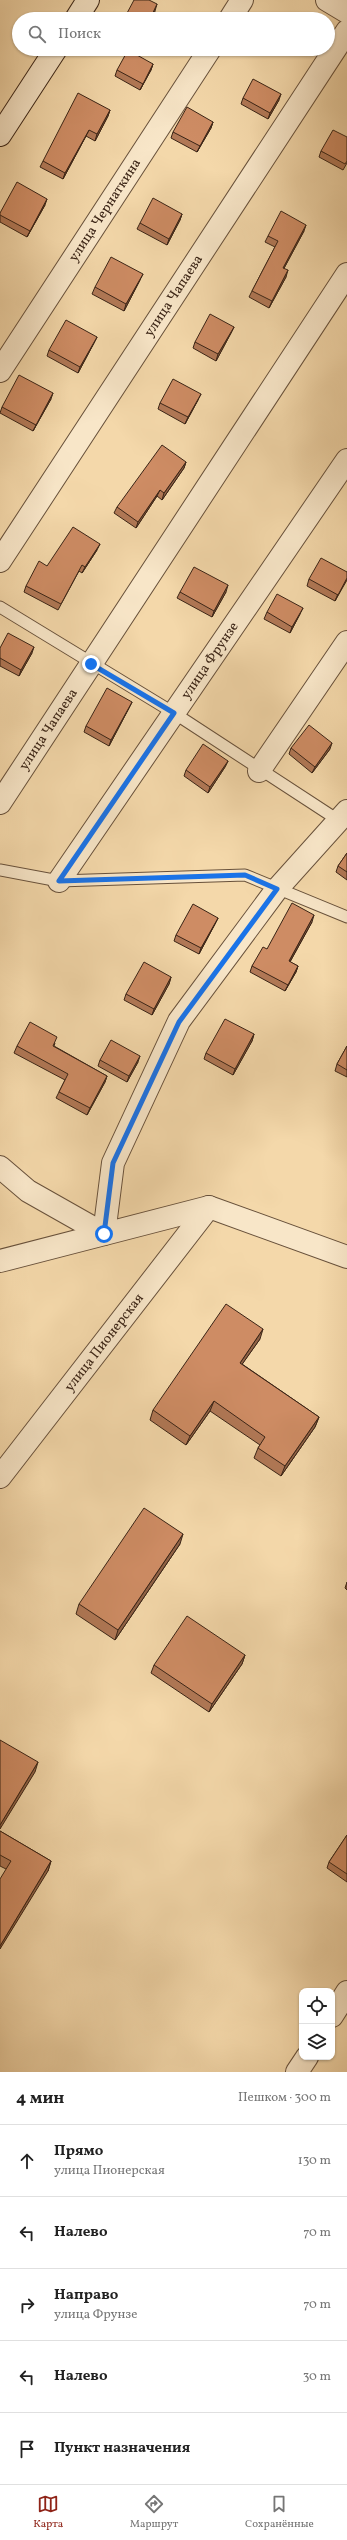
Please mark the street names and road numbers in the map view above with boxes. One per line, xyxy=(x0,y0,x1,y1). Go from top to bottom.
street label: улица Чернаткина xyxy=(64,155,146,266)
street label: улица Чапаева xyxy=(140,251,207,341)
street label: улица Фрунзе xyxy=(177,618,243,703)
street label: улица Чапаева xyxy=(14,685,82,774)
street label: улица Пионерская xyxy=(60,1290,148,1396)

